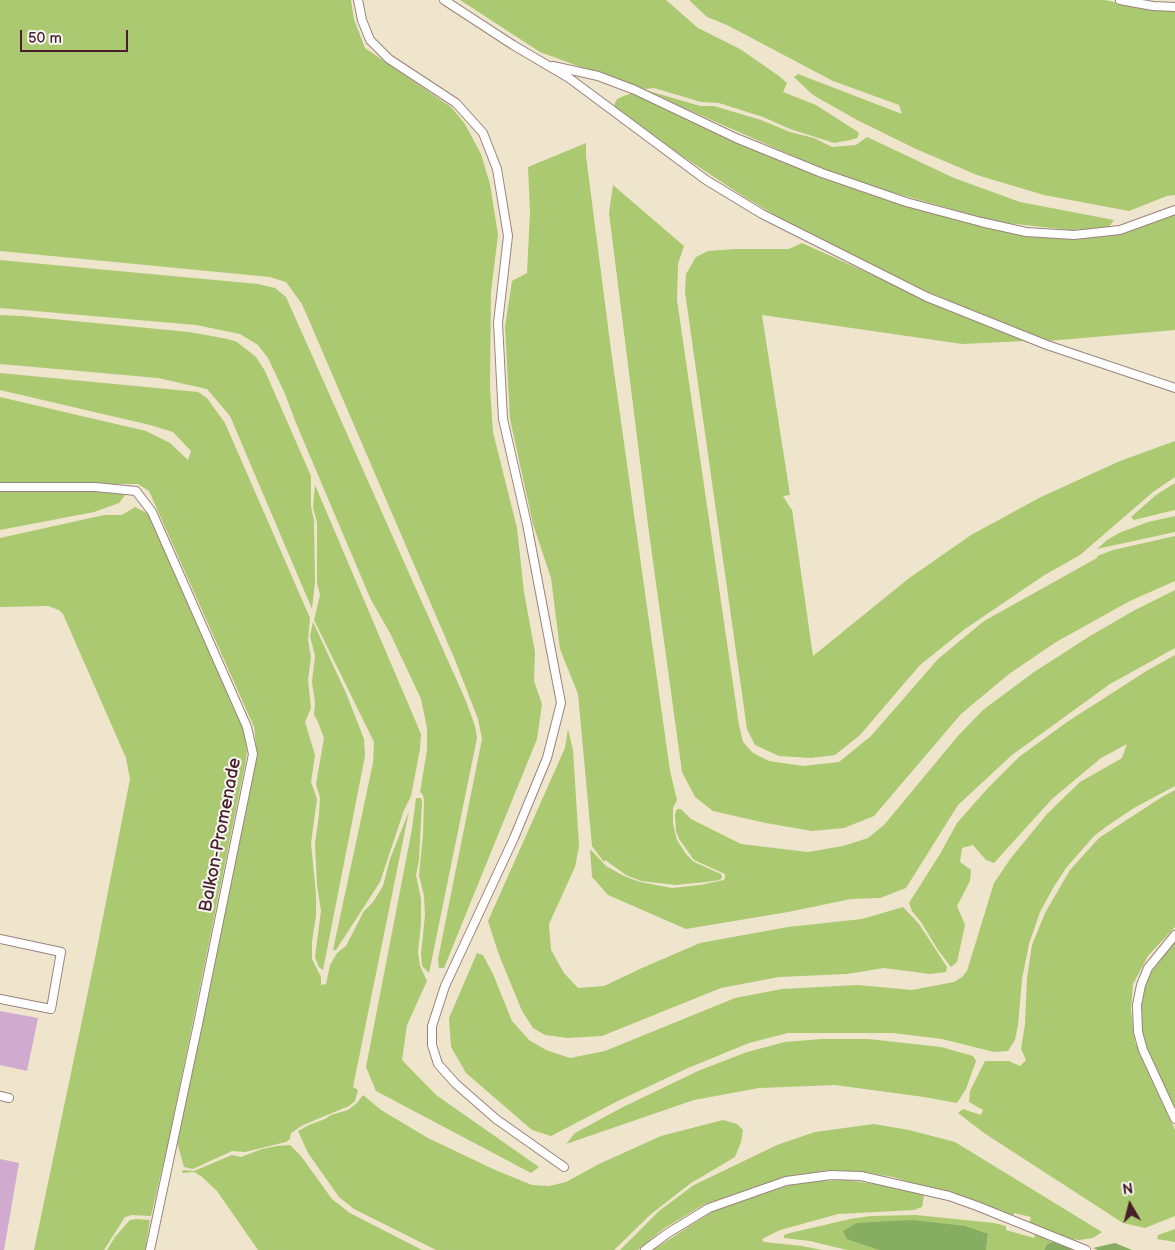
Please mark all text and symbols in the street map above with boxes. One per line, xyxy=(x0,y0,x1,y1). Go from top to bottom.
scale bar xyxy=(22,20,130,52)
text: 50 m xyxy=(28,29,62,48)
street label: Balkon-Promenade xyxy=(195,756,247,914)
north arrow xyxy=(1105,1180,1155,1230)
text: N xyxy=(1121,1181,1134,1199)

